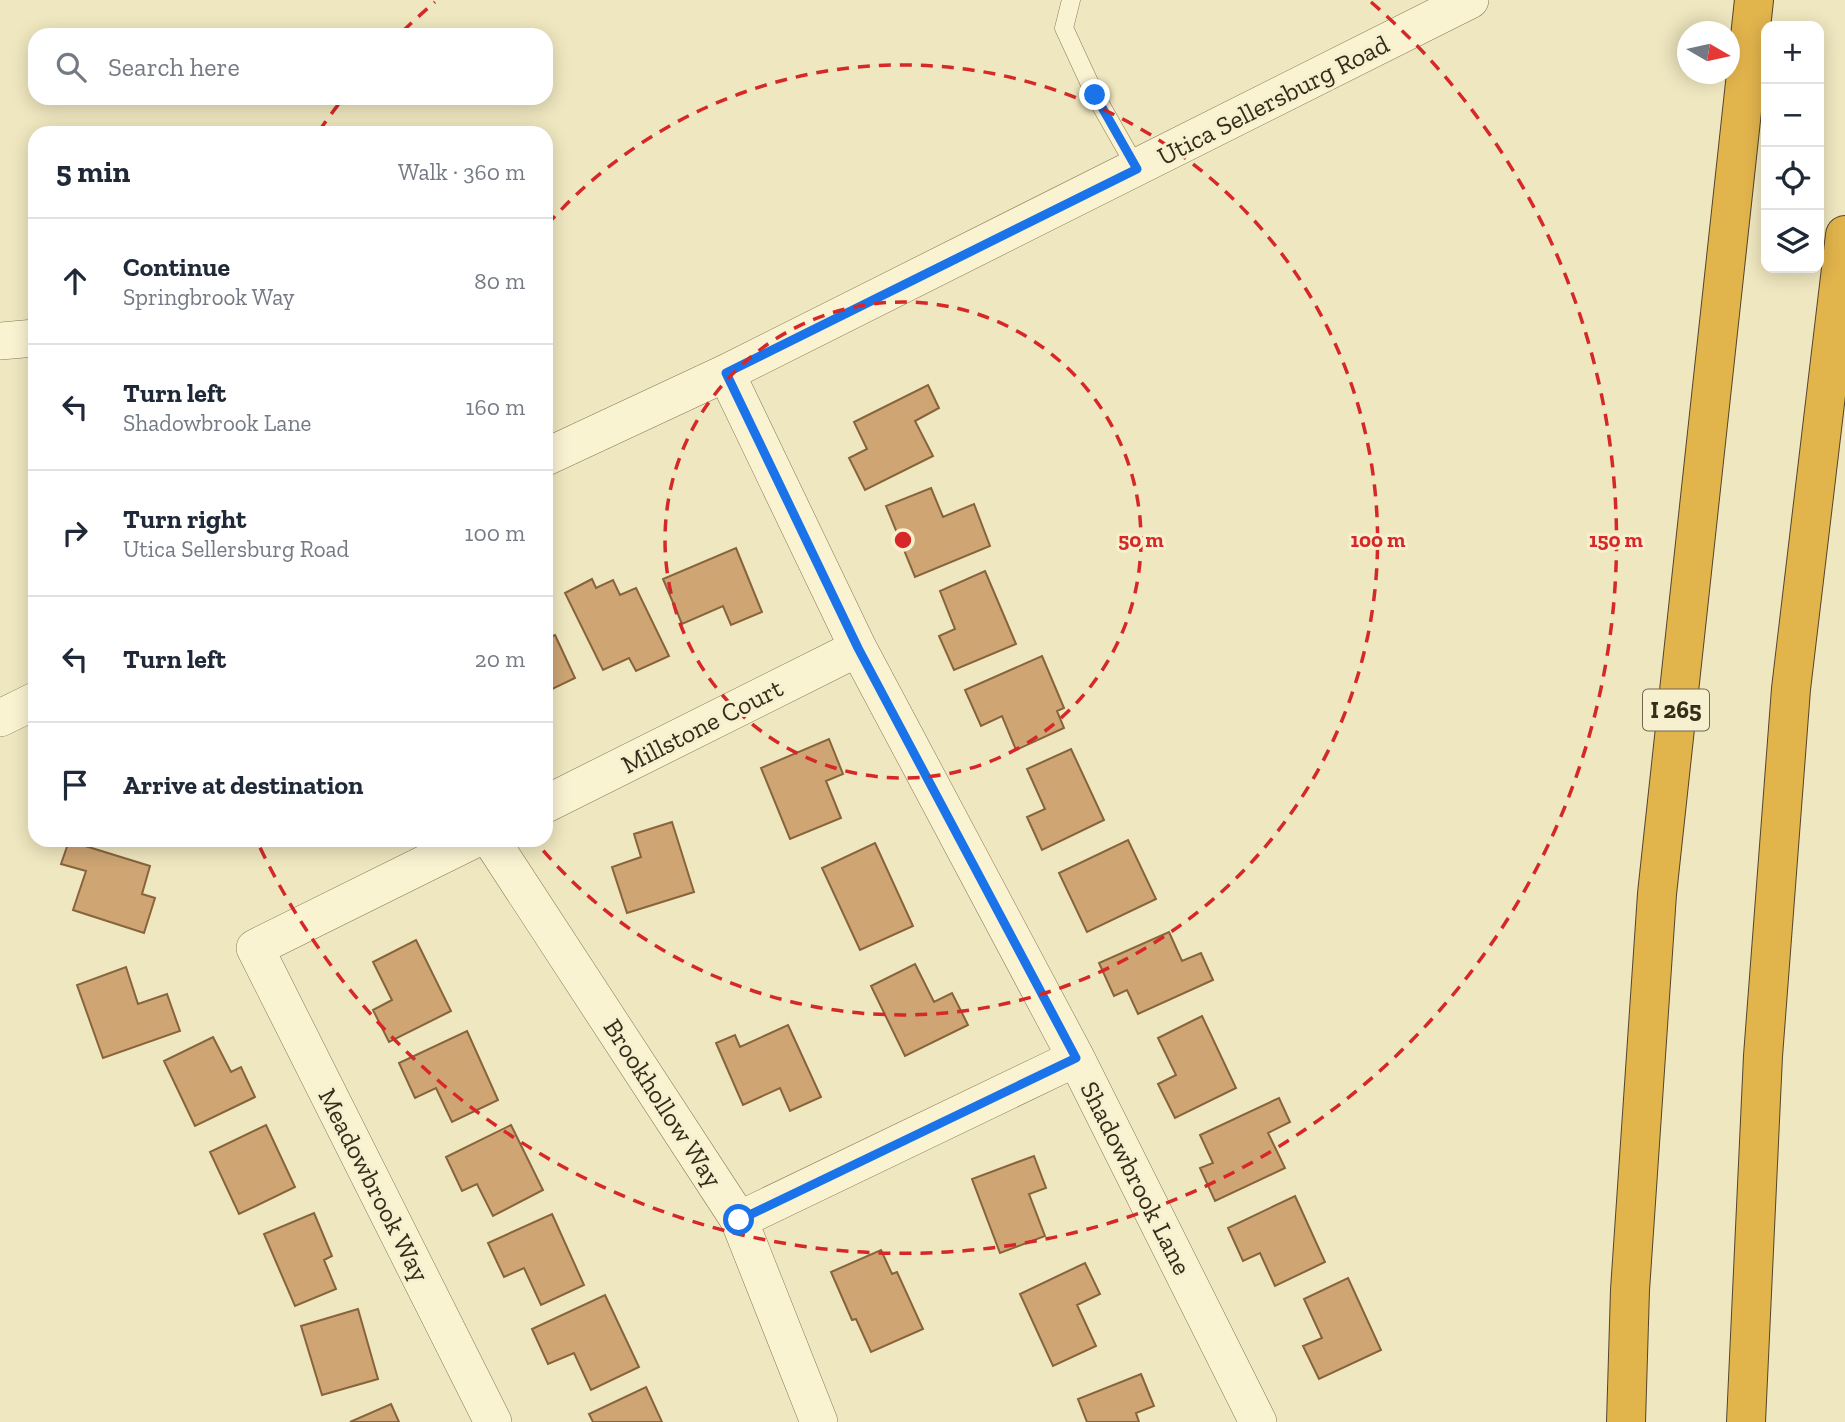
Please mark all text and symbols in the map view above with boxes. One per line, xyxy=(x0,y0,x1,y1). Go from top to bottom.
north arrow xyxy=(1677,21,1740,84)
map controls xyxy=(1761,21,1824,273)
button: + xyxy=(1761,21,1824,84)
search box xyxy=(28,28,553,105)
street label: Utica Sellersburg Road xyxy=(1152,28,1394,172)
icon: search xyxy=(52,48,90,86)
text: Search here xyxy=(108,51,240,83)
route end xyxy=(1079,79,1110,110)
button: − xyxy=(1761,84,1824,147)
button: locate xyxy=(1761,147,1824,210)
text: 5 min xyxy=(56,154,130,190)
text: Walk · 360 m xyxy=(398,158,525,186)
button: layers xyxy=(1761,210,1824,273)
text: Continue xyxy=(123,251,230,283)
icon: ahead xyxy=(56,262,94,300)
text: 80 m xyxy=(474,267,525,295)
text: Springbrook Way xyxy=(123,283,295,311)
text: Turn left xyxy=(123,377,226,409)
icon: left xyxy=(56,388,94,426)
text: 160 m xyxy=(466,393,525,421)
text: Shadowbrook Lane xyxy=(123,409,311,437)
text: Turn right xyxy=(123,503,246,535)
icon: right xyxy=(56,514,94,552)
text: 100 m xyxy=(465,519,525,547)
text: 50 m xyxy=(1118,527,1164,552)
text: 100 m xyxy=(1351,527,1406,552)
text: 150 m xyxy=(1589,527,1644,552)
centre of rings xyxy=(891,528,915,552)
text: Utica Sellersburg Road xyxy=(123,535,349,563)
icon: left xyxy=(56,640,94,678)
text: Turn left xyxy=(123,643,226,675)
text: 20 m xyxy=(475,645,525,673)
street label: Millstone Court xyxy=(616,671,788,780)
road number: I 265 xyxy=(1643,690,1709,730)
icon: arrive xyxy=(56,766,94,804)
text: Arrive at destination xyxy=(123,769,363,801)
street label: Brookhollow Way xyxy=(597,1013,730,1194)
street label: Shadowbrook Lane xyxy=(1073,1076,1199,1280)
street label: Meadowbrook Way xyxy=(311,1083,437,1288)
route start xyxy=(723,1204,754,1235)

